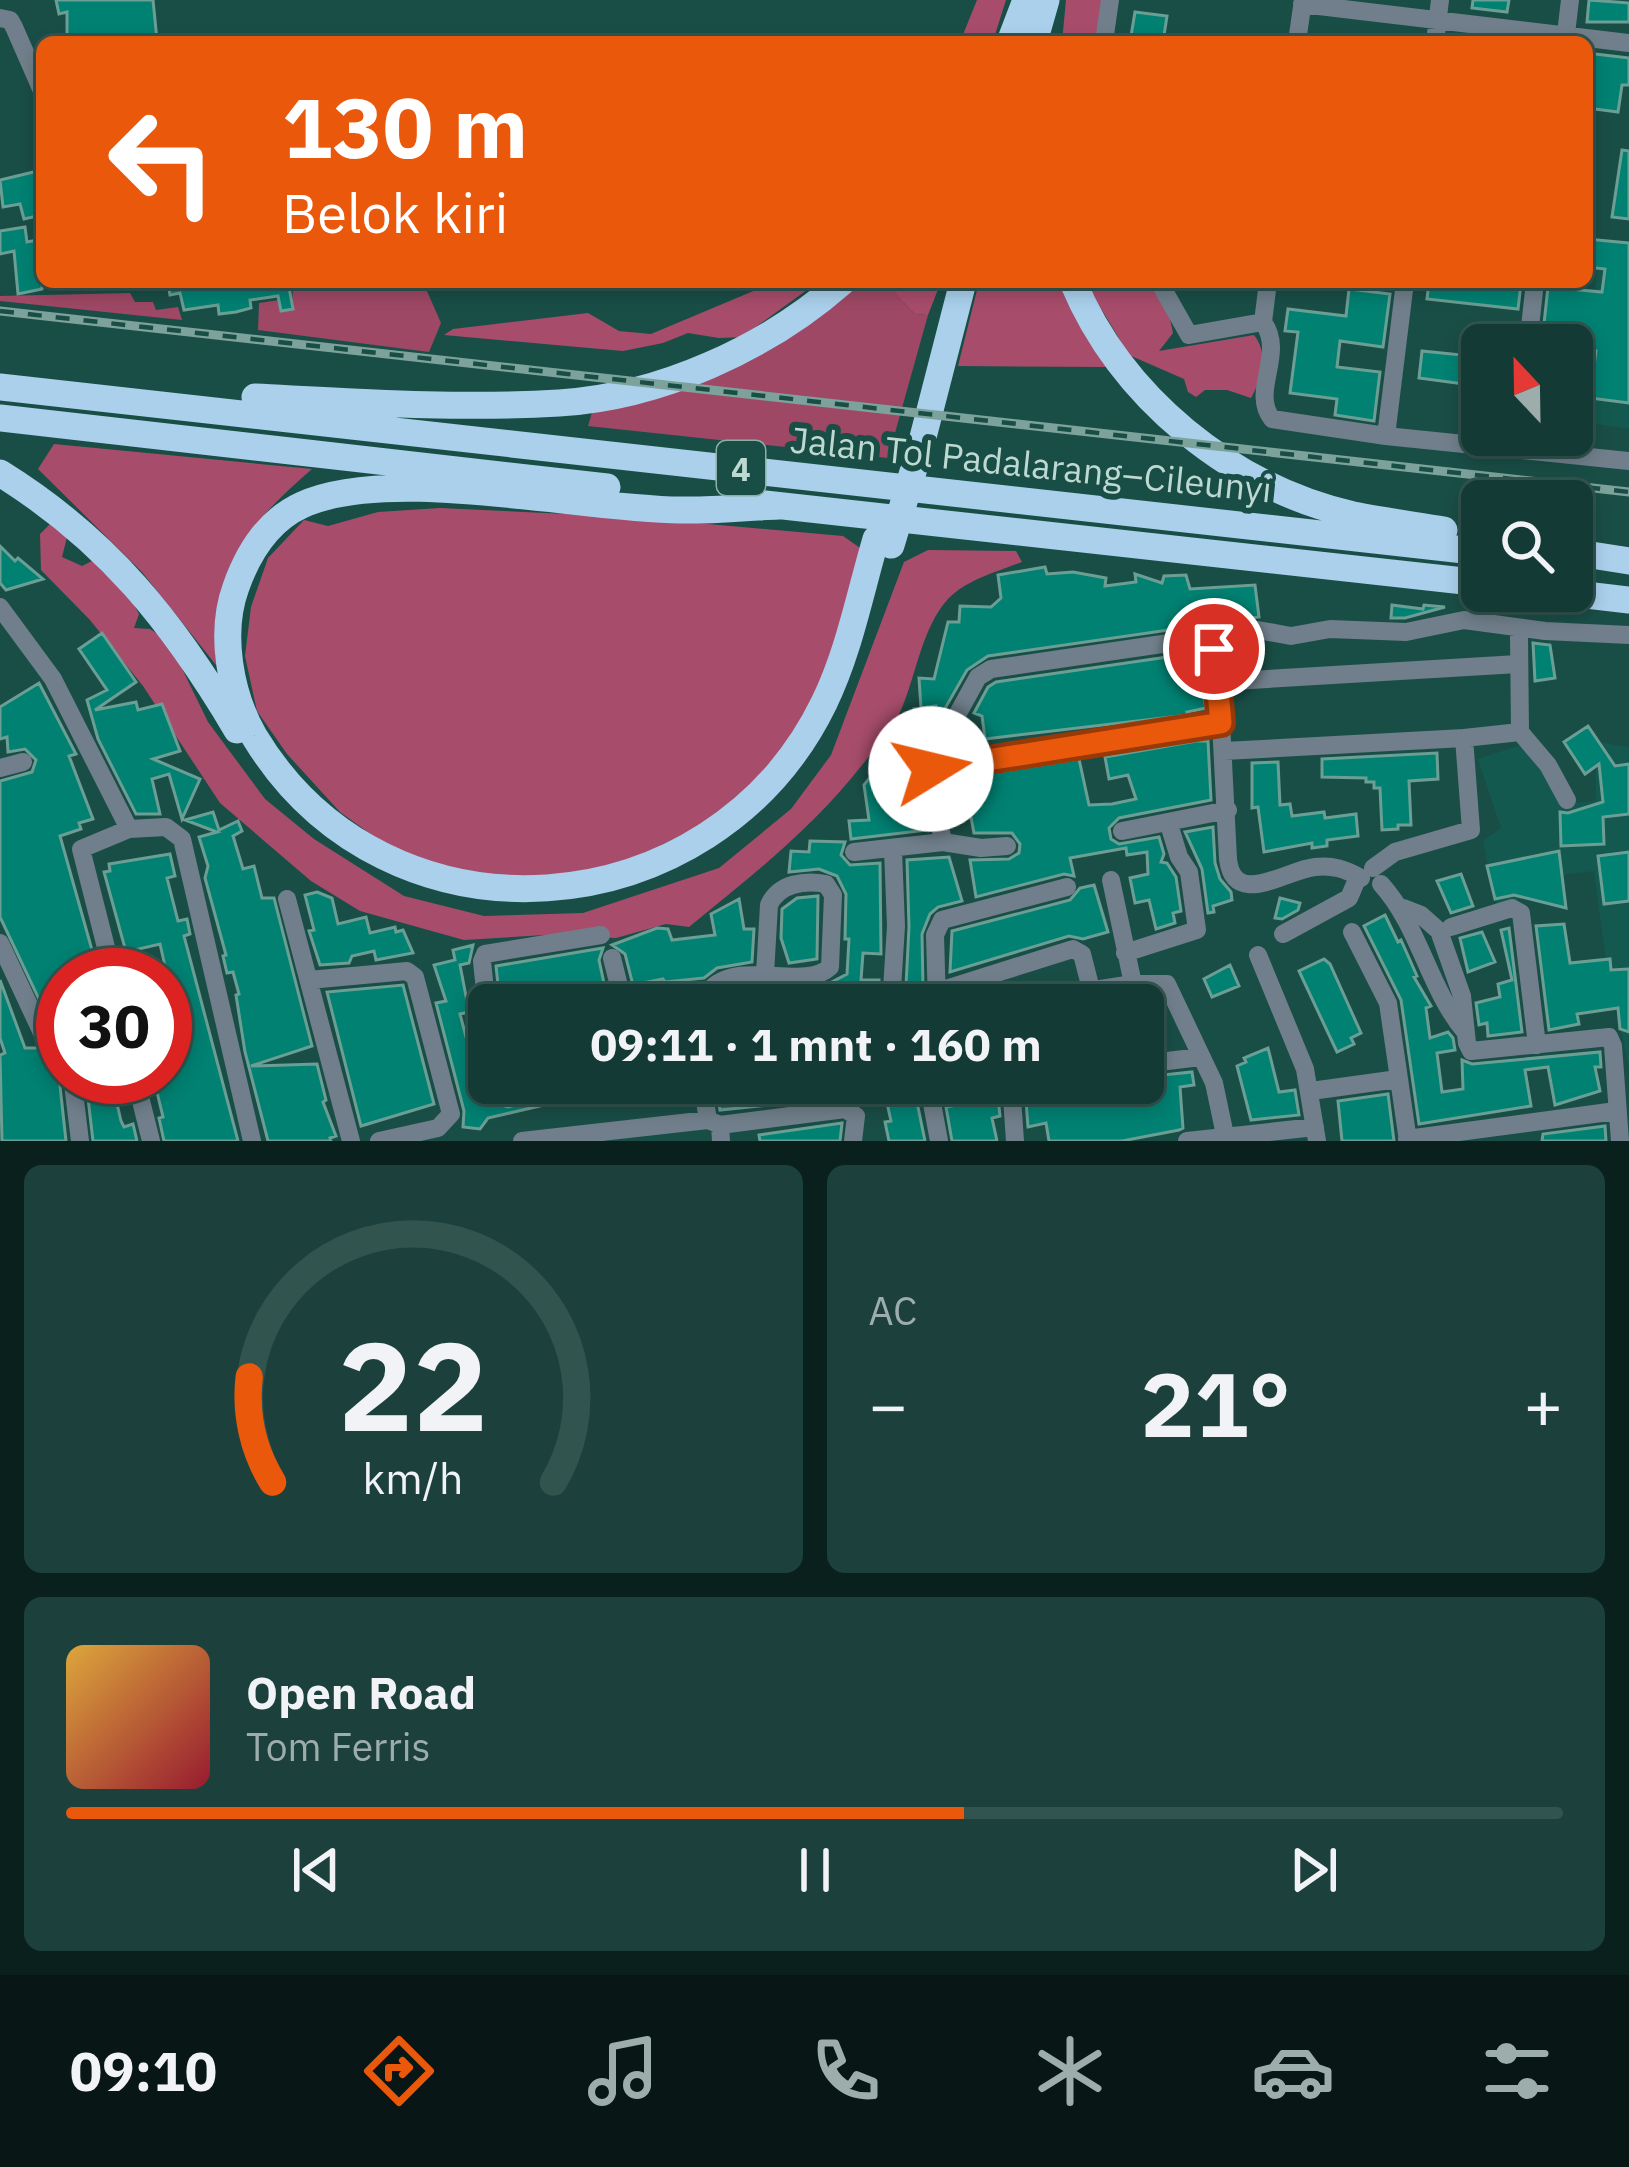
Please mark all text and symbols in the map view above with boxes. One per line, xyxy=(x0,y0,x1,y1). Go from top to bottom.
text: 130 m xyxy=(282,72,528,181)
icon: left xyxy=(84,84,240,240)
text: Belok kiri xyxy=(282,178,508,248)
north arrow xyxy=(1461,324,1593,456)
map controls xyxy=(1461,324,1593,612)
street label: Jalan Tol Padalarang–Cileunyi xyxy=(788,415,1274,513)
road number: 4 xyxy=(717,441,765,495)
button: search xyxy=(1461,480,1593,612)
pin xyxy=(1163,598,1265,700)
icon: arrive xyxy=(1181,616,1247,682)
position arrow xyxy=(868,706,994,832)
speed limit sign: 30 xyxy=(36,948,192,1104)
text: 09:11 · 1 mnt · 160 m xyxy=(590,1015,1042,1073)
text: AC xyxy=(869,1285,917,1336)
text: 22 xyxy=(338,1303,488,1465)
text: 21° xyxy=(1141,1345,1291,1462)
text: − xyxy=(869,1361,908,1447)
text: + xyxy=(1523,1361,1563,1447)
text: km/h xyxy=(363,1450,464,1506)
text: Open Road xyxy=(246,1663,476,1721)
text: Tom Ferris xyxy=(246,1721,430,1772)
icon: previous xyxy=(283,1837,349,1903)
icon: pause xyxy=(782,1837,848,1903)
icon: next xyxy=(1281,1837,1347,1903)
icon: directions xyxy=(357,2029,441,2113)
icon: music xyxy=(581,2029,665,2113)
icon: phone xyxy=(804,2029,888,2113)
icon: climate xyxy=(1028,2029,1112,2113)
icon: car xyxy=(1251,2029,1335,2113)
icon: filters xyxy=(1475,2029,1559,2113)
text: 09:10 xyxy=(70,2036,217,2106)

